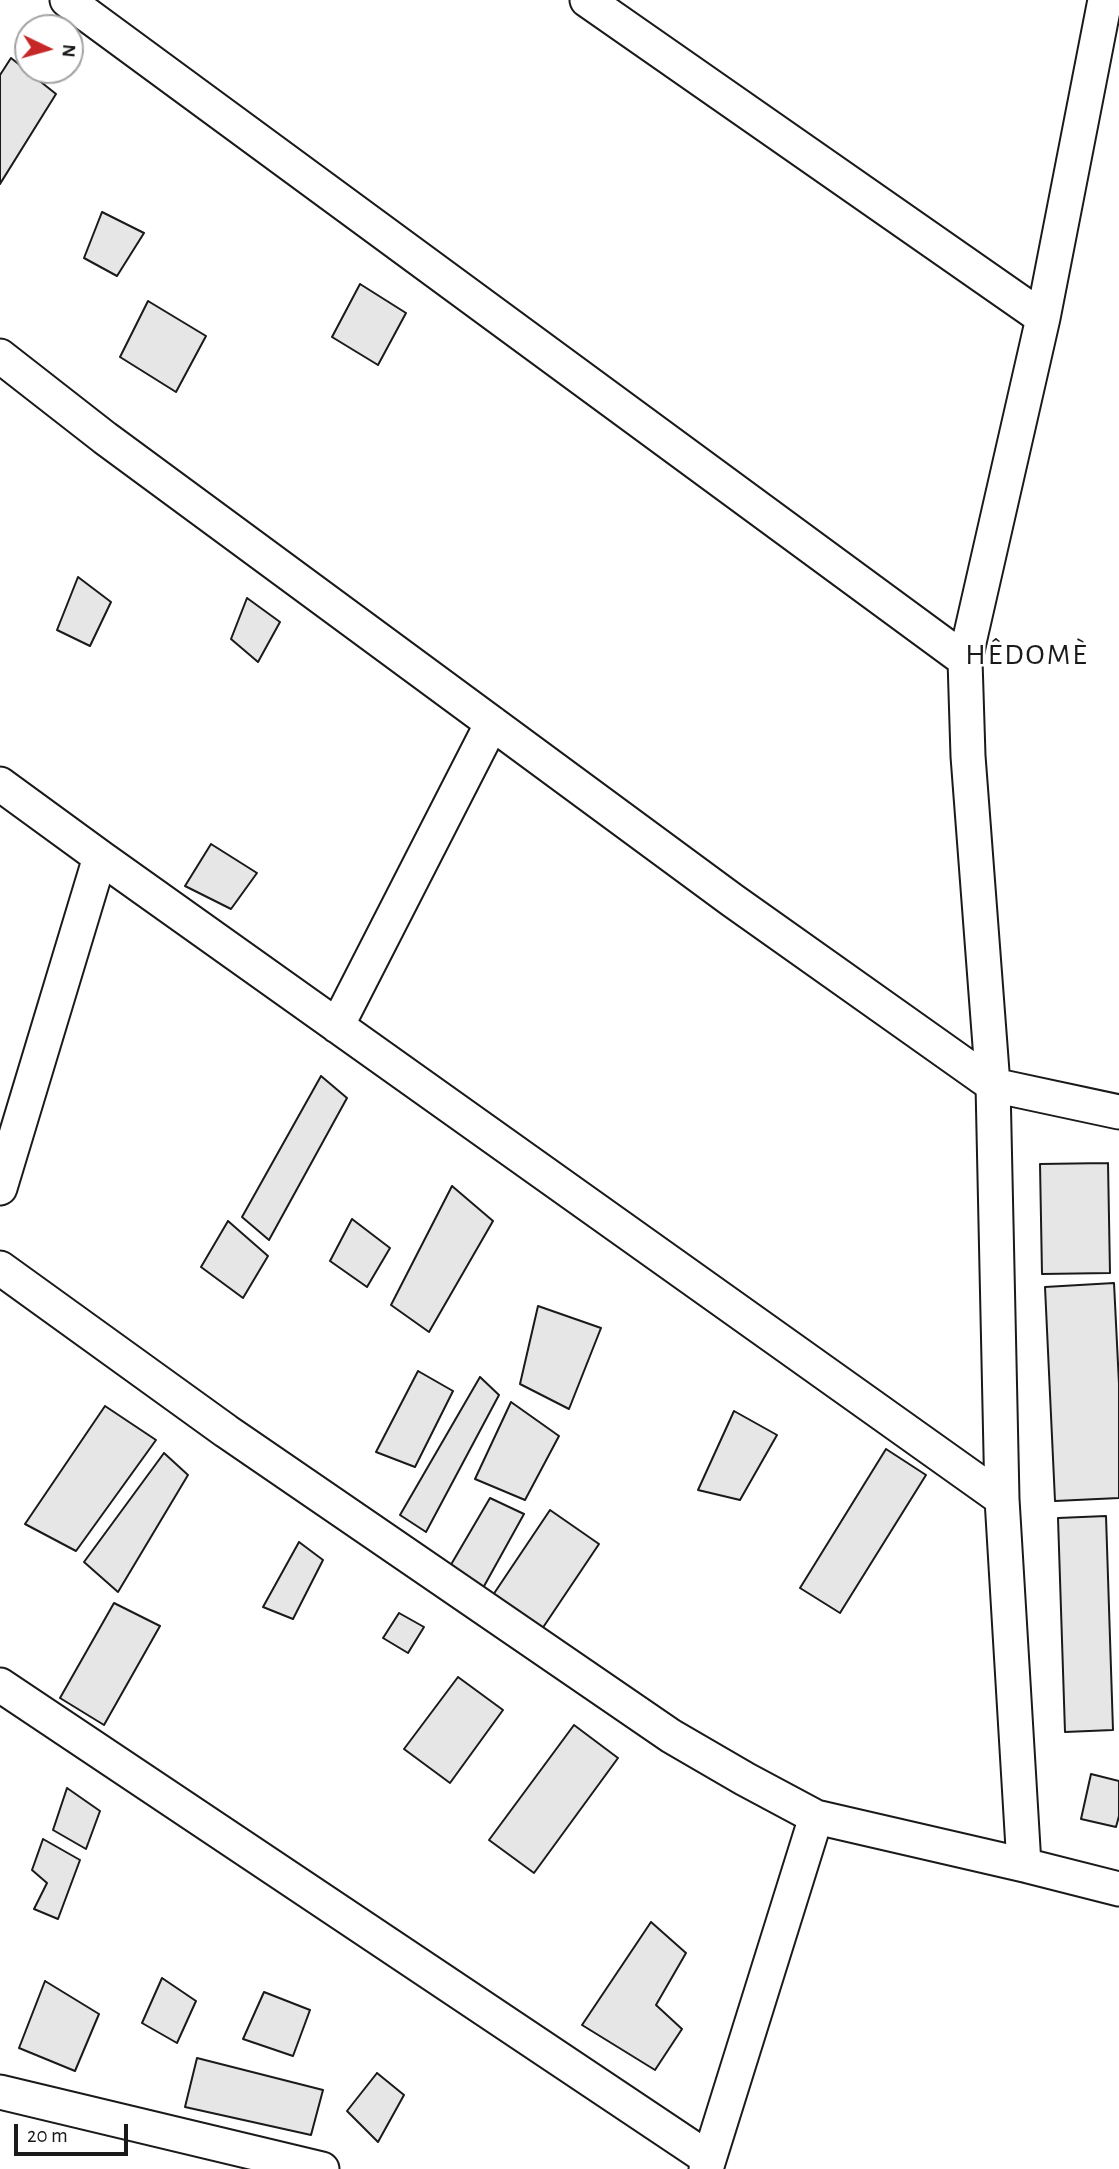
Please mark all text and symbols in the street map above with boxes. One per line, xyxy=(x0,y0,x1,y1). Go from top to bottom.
north arrow xyxy=(14,14,84,84)
text: N xyxy=(58,43,78,58)
district label: HÊDOMÈ xyxy=(966,637,1088,673)
scale bar xyxy=(18,2110,131,2154)
text: 20 m xyxy=(27,2125,68,2146)

